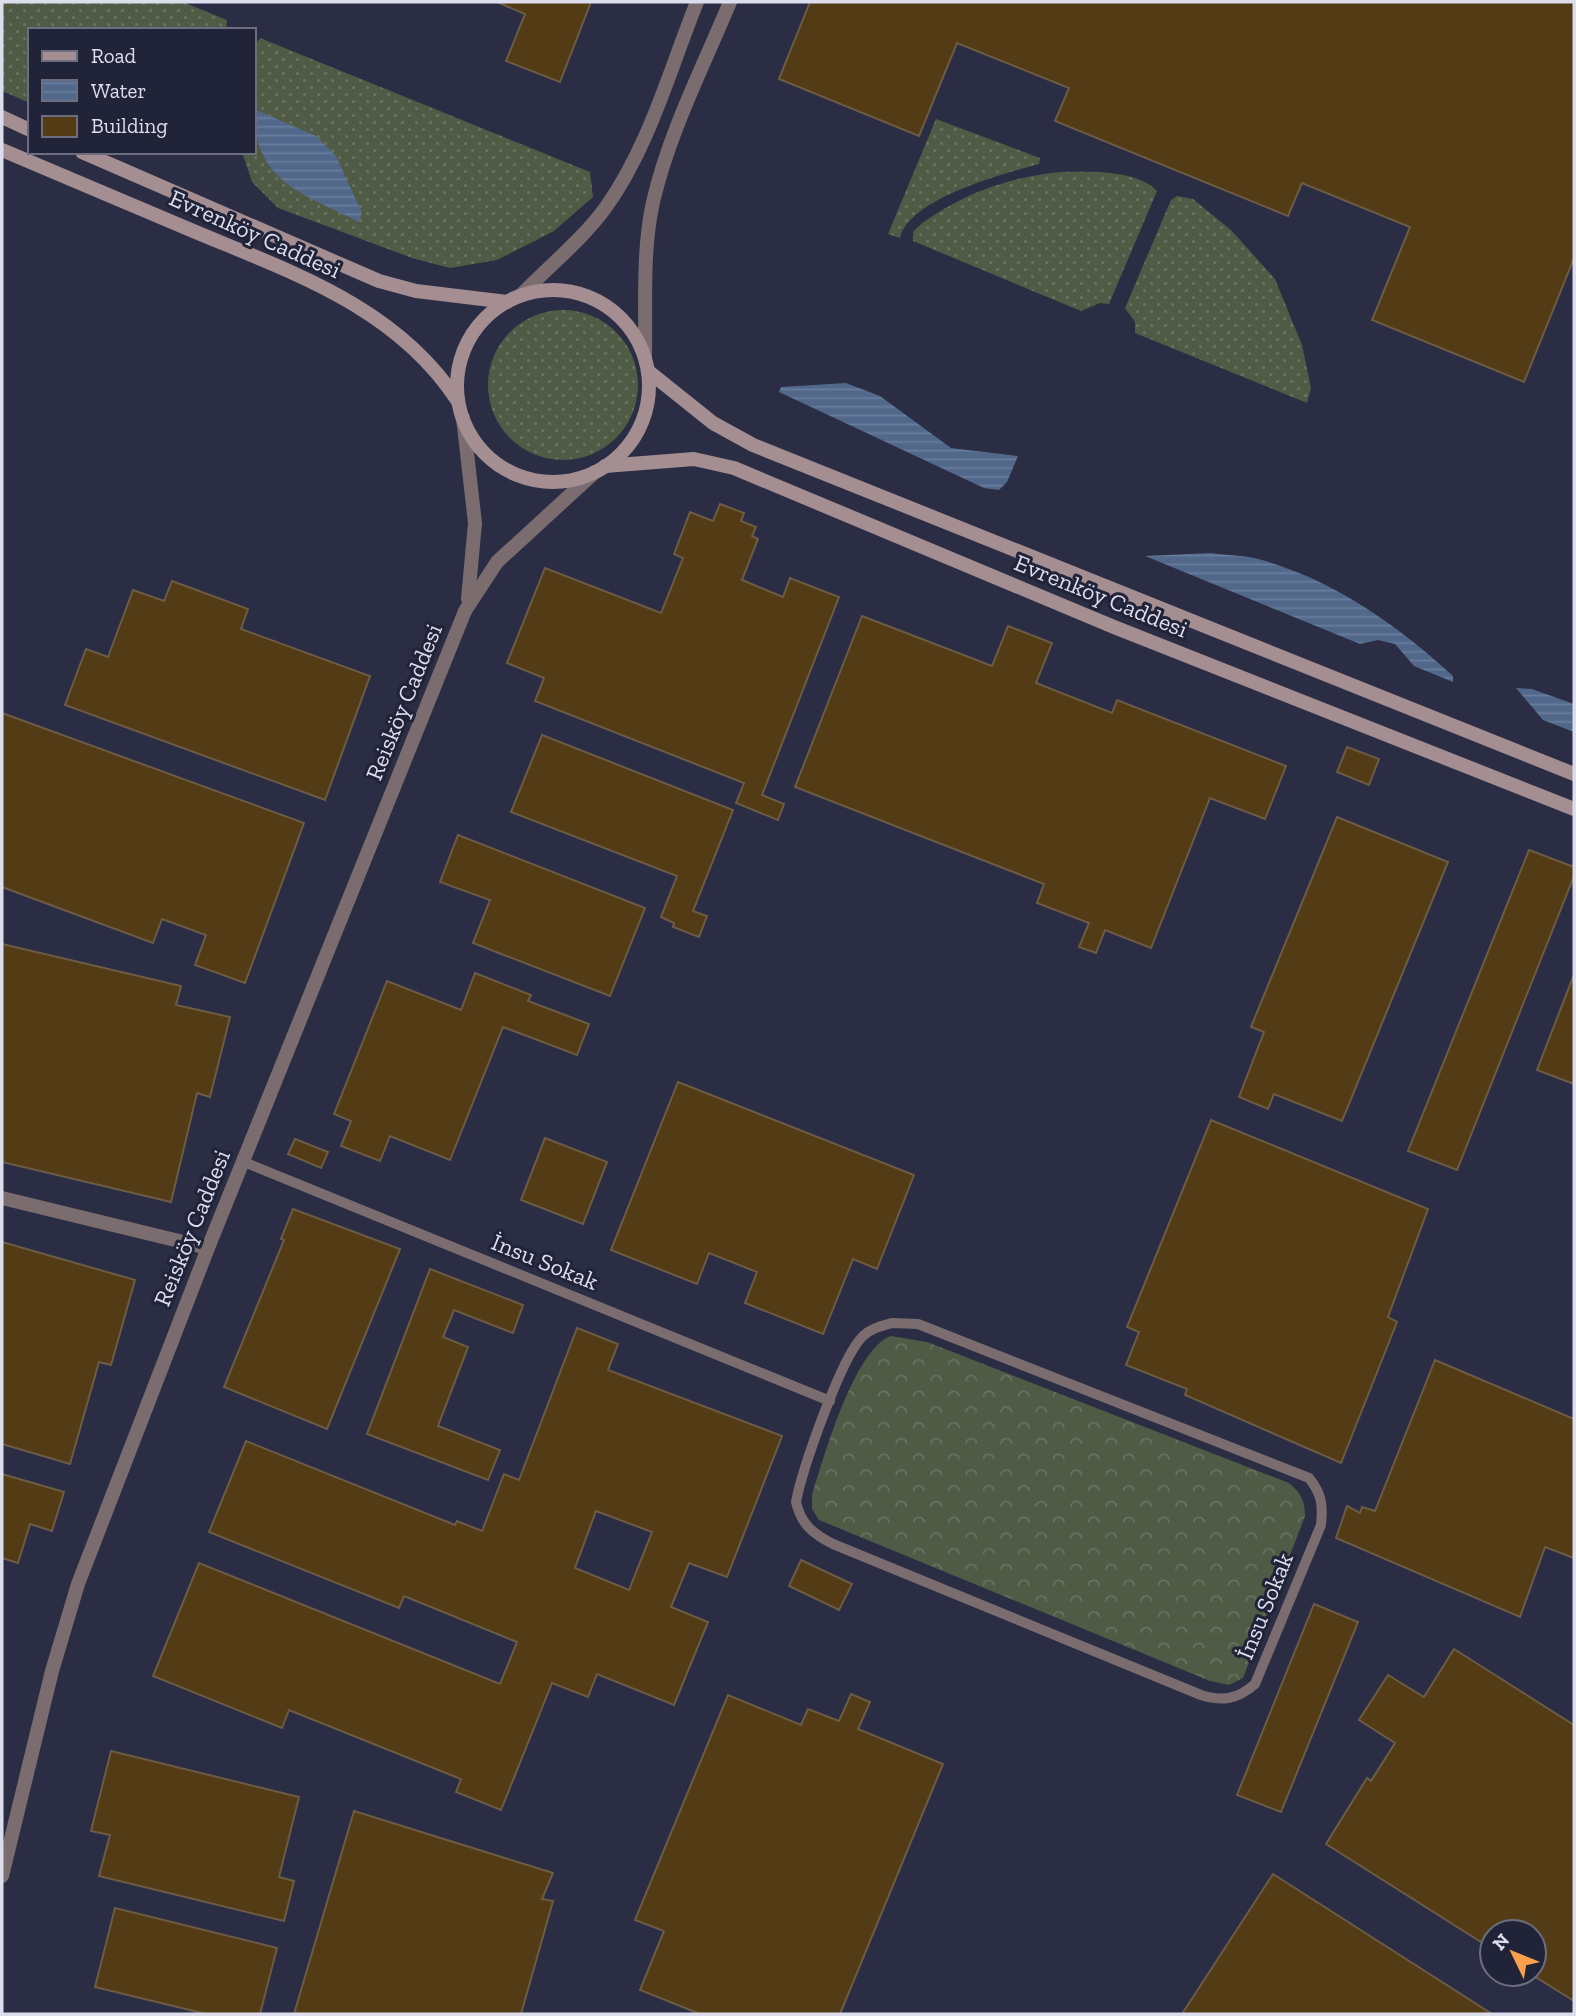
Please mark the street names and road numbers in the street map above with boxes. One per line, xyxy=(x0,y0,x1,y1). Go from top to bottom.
street label: Evrenköy Caddesi xyxy=(165,183,346,284)
street label: Evrenköy Caddesi xyxy=(1010,548,1192,644)
street label: Reisköy Caddesi xyxy=(359,619,448,784)
street label: Reisköy Caddesi xyxy=(147,1145,236,1310)
street label: İnsu Sokak xyxy=(488,1227,603,1296)
street label: İnsu Sokak xyxy=(1230,1548,1299,1663)

